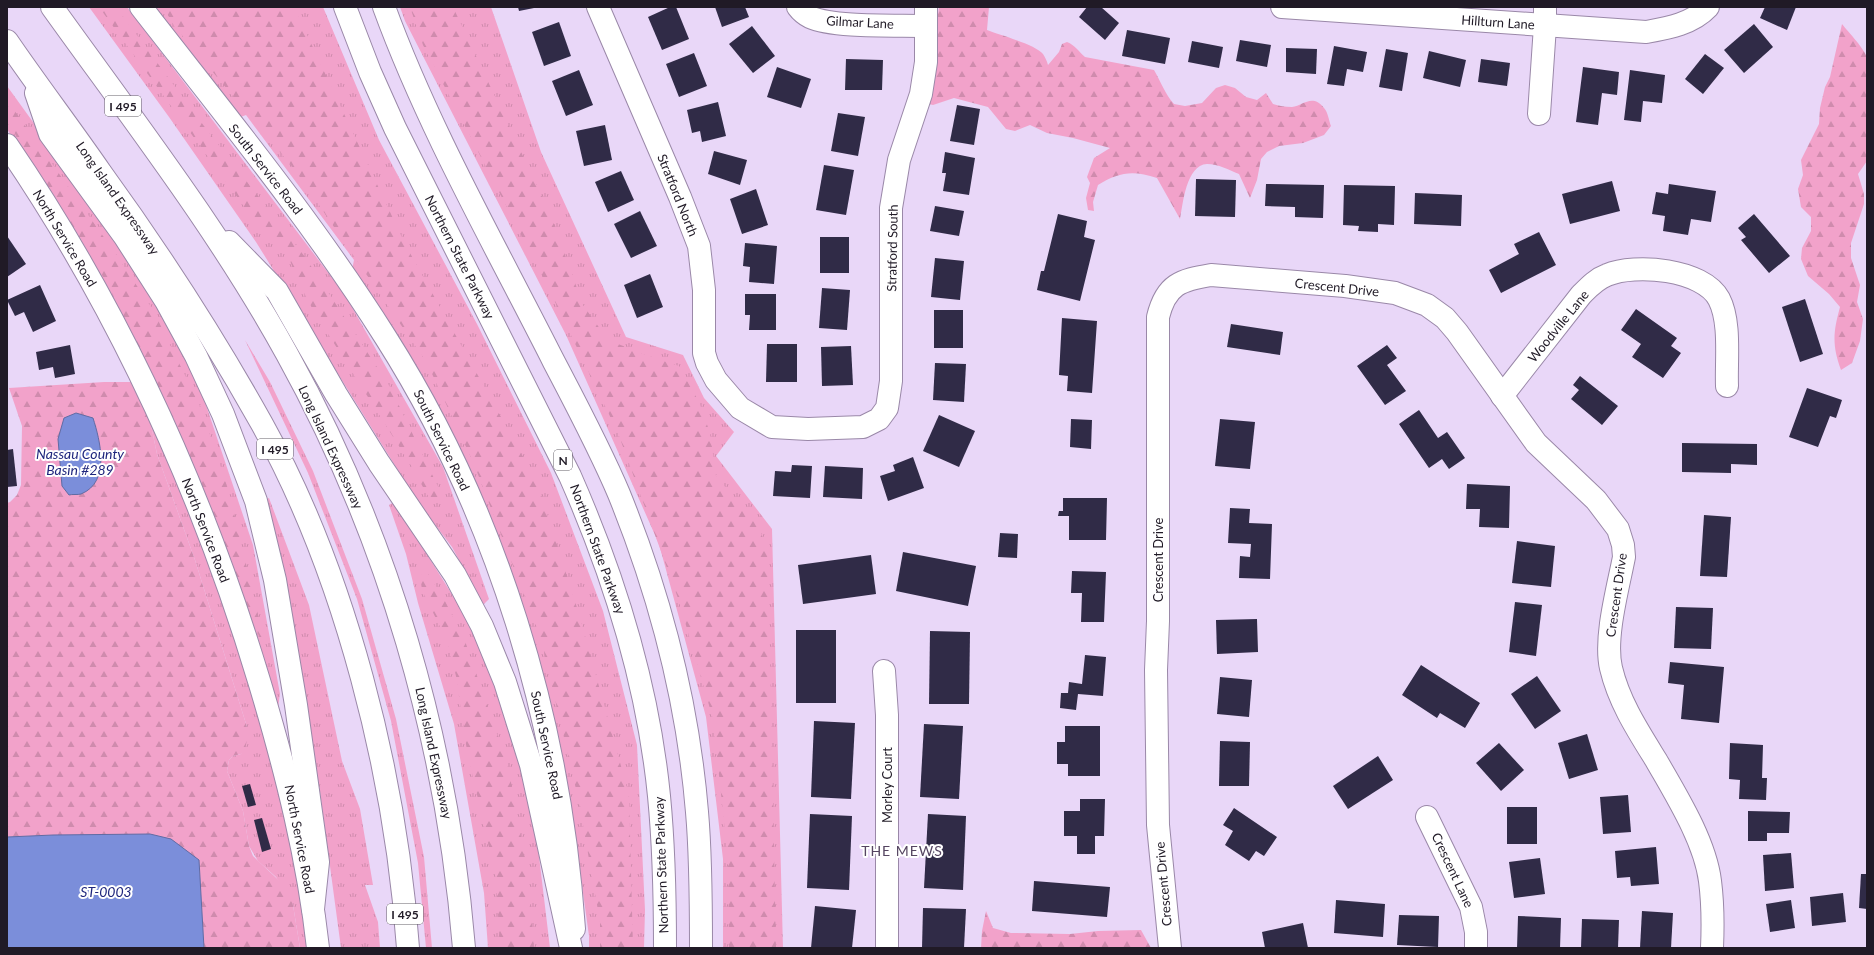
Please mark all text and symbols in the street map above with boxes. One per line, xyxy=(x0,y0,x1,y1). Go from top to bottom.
street label: Hillturn Lane xyxy=(1461,11,1535,33)
street label: Gilmar Lane xyxy=(826,12,894,32)
road number: I 495 xyxy=(105,96,141,116)
street label: South Service Road xyxy=(226,121,306,217)
street label: Long Island Expressway xyxy=(73,138,163,258)
street label: Stratford North xyxy=(654,152,702,238)
street label: North Service Road xyxy=(30,186,100,290)
street label: Northern State Parkway xyxy=(422,192,498,322)
street label: Stratford South xyxy=(883,204,901,292)
street label: Crescent Drive xyxy=(1294,275,1380,299)
street label: Woodville Lane xyxy=(1524,287,1592,365)
street label: Long Island Expressway xyxy=(295,383,367,512)
street label: South Service Road xyxy=(411,387,473,493)
road number: I 495 xyxy=(257,439,293,459)
water label: Nassau County Basin #289 xyxy=(36,445,124,478)
road number: N xyxy=(554,450,572,470)
street label: North Service Road xyxy=(179,475,233,585)
street label: Northern State Parkway xyxy=(567,482,629,616)
street label: Crescent Drive xyxy=(1150,518,1166,602)
street label: Crescent Drive xyxy=(1602,552,1630,638)
street label: Long Island Expressway xyxy=(412,686,456,821)
street label: South Service Road xyxy=(528,689,566,801)
street label: Morley Court xyxy=(879,747,895,823)
street label: North Service Road xyxy=(282,783,318,895)
street label: Northern State Parkway xyxy=(651,796,671,934)
street label: Crescent Lane xyxy=(1429,830,1477,910)
street label: Crescent Drive xyxy=(1151,841,1175,927)
district label: THE MEWS xyxy=(861,842,943,859)
water label: ST-0003 xyxy=(80,883,132,900)
road number: I 495 xyxy=(387,904,423,924)

